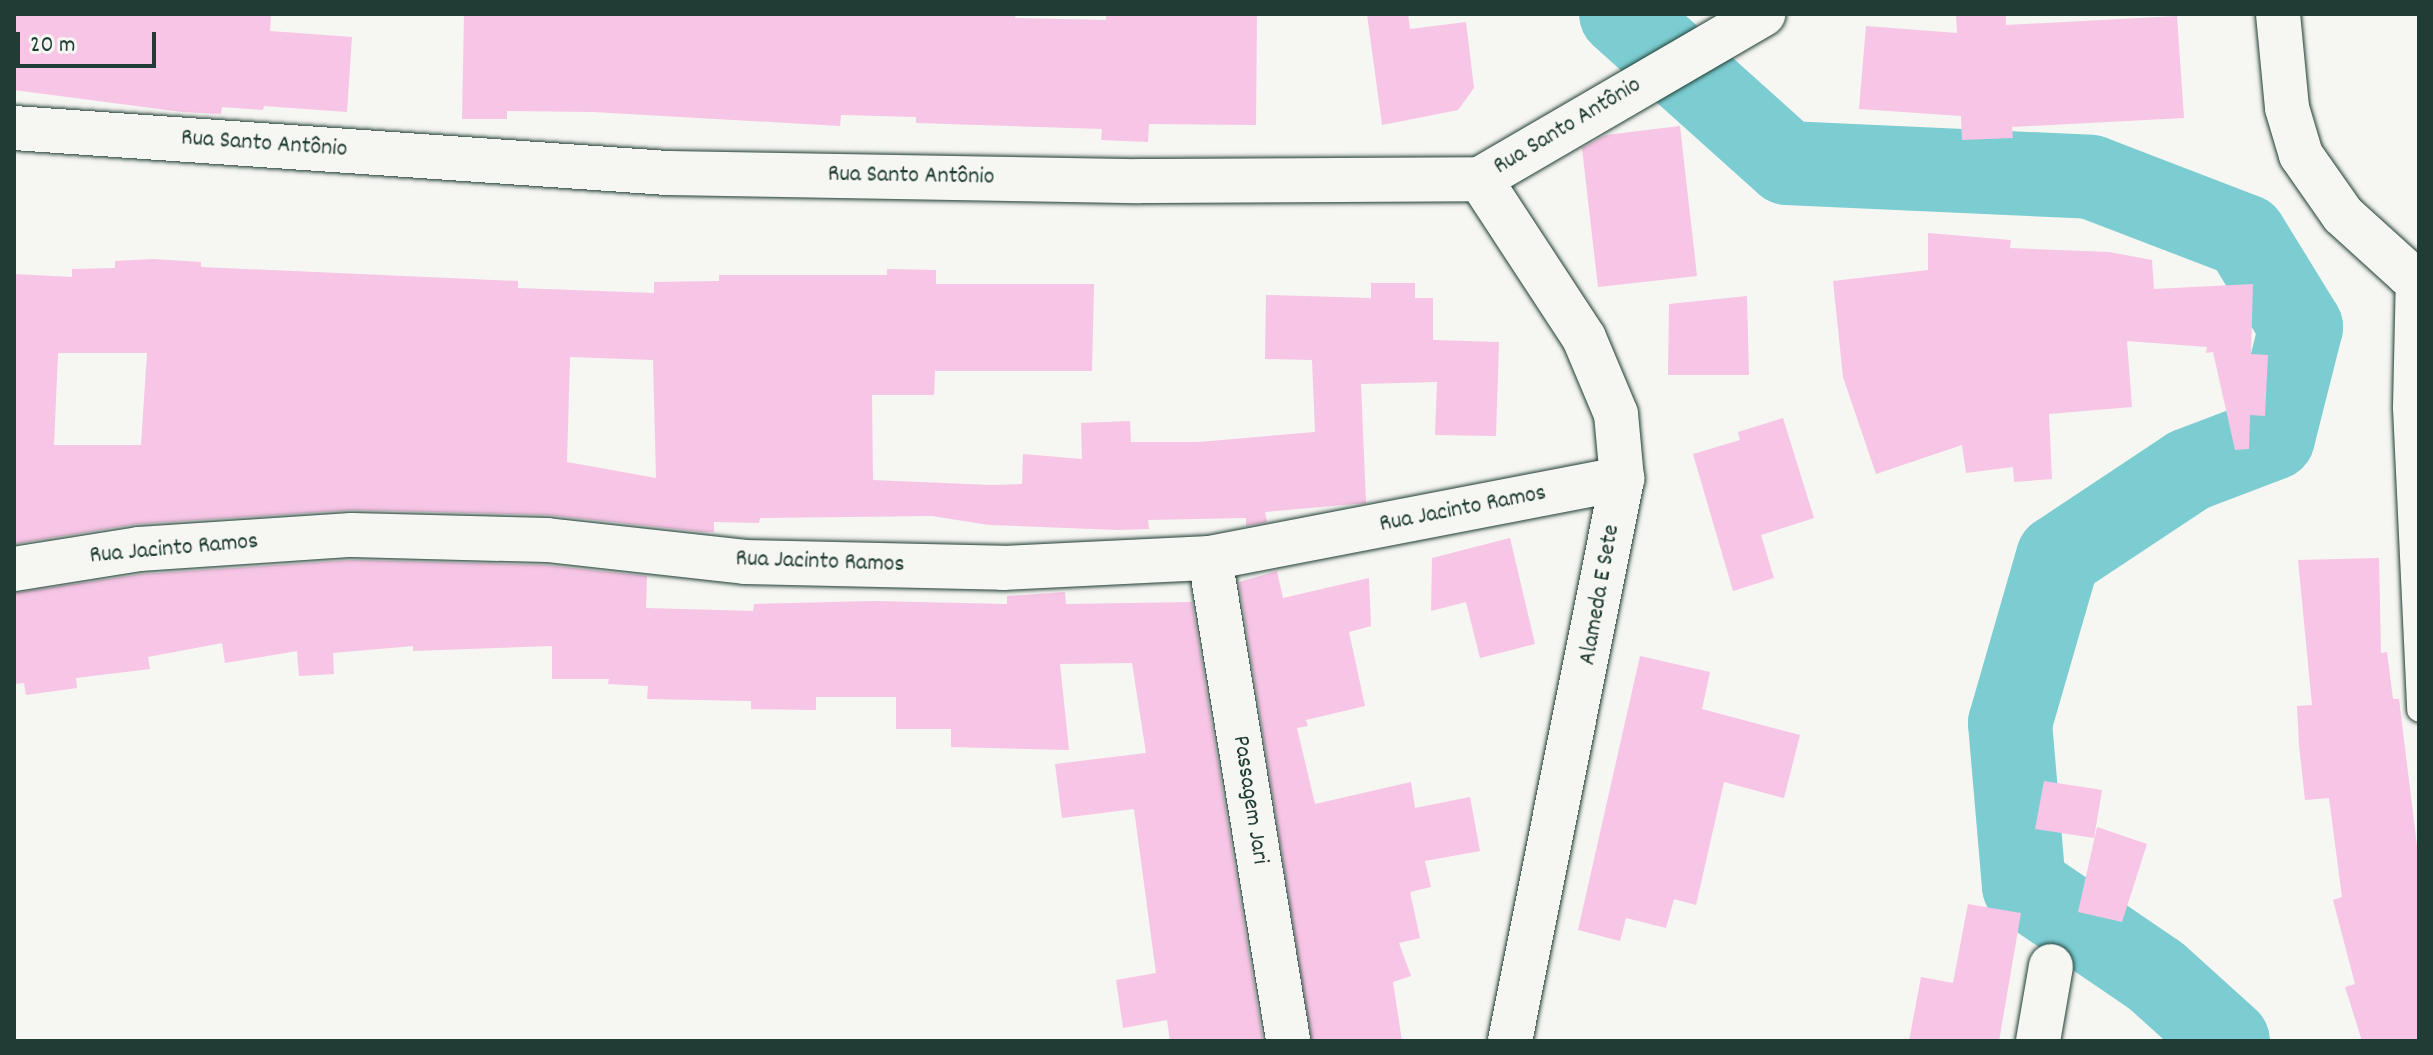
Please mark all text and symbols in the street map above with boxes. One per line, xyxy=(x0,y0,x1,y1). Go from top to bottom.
scale bar xyxy=(20,16,160,66)
text: 20 m xyxy=(30,29,76,63)
street label: Rua Santo Antônio xyxy=(1489,72,1647,182)
street label: Rua Santo Antônio xyxy=(180,125,348,165)
street label: Rua Santo Antônio xyxy=(827,161,995,193)
street label: Rua Jacinto Ramos xyxy=(1377,480,1549,540)
street label: Alameda E Sete xyxy=(1574,523,1628,667)
street label: Rua Jacinto Ramos xyxy=(88,528,260,572)
street label: Rua Jacinto Ramos xyxy=(735,546,905,580)
street label: Passagem Jari xyxy=(1225,734,1273,866)

